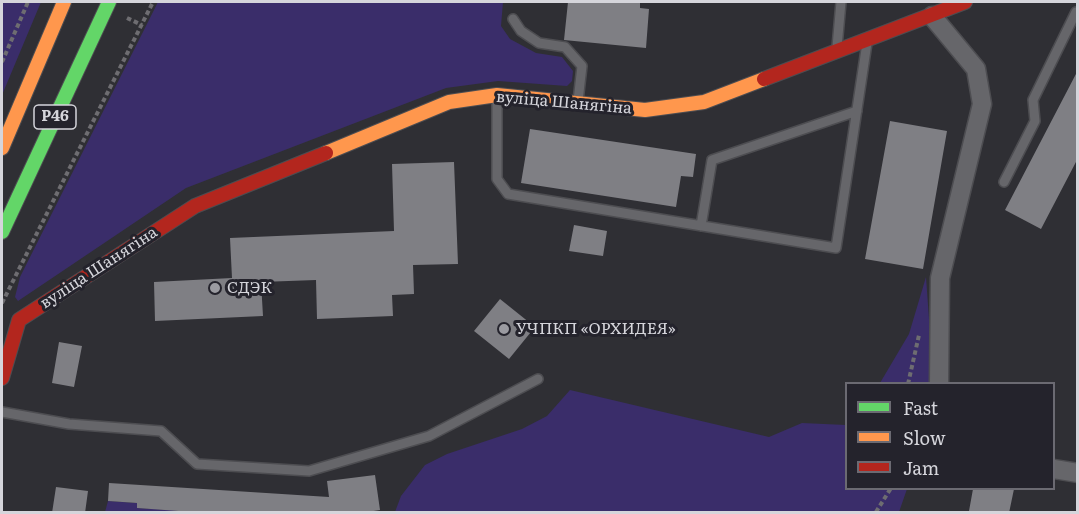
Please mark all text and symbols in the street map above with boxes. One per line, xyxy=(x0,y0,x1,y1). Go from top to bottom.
street label: вуліца Шанягіна xyxy=(495,88,633,118)
road number: Р46 xyxy=(34,105,76,129)
street label: вуліца Шанягіна xyxy=(37,223,161,313)
place label: СДЭК xyxy=(227,278,272,298)
marker: СДЭК xyxy=(208,281,222,295)
place label: УЧПКП «ОРХИДЕЯ» xyxy=(516,319,676,339)
marker: УЧПКП «ОРХИДЕЯ» xyxy=(497,322,511,336)
legend xyxy=(845,382,1055,490)
text: Fast xyxy=(903,394,938,421)
text: Slow xyxy=(903,424,945,451)
text: Jam xyxy=(903,454,939,481)

